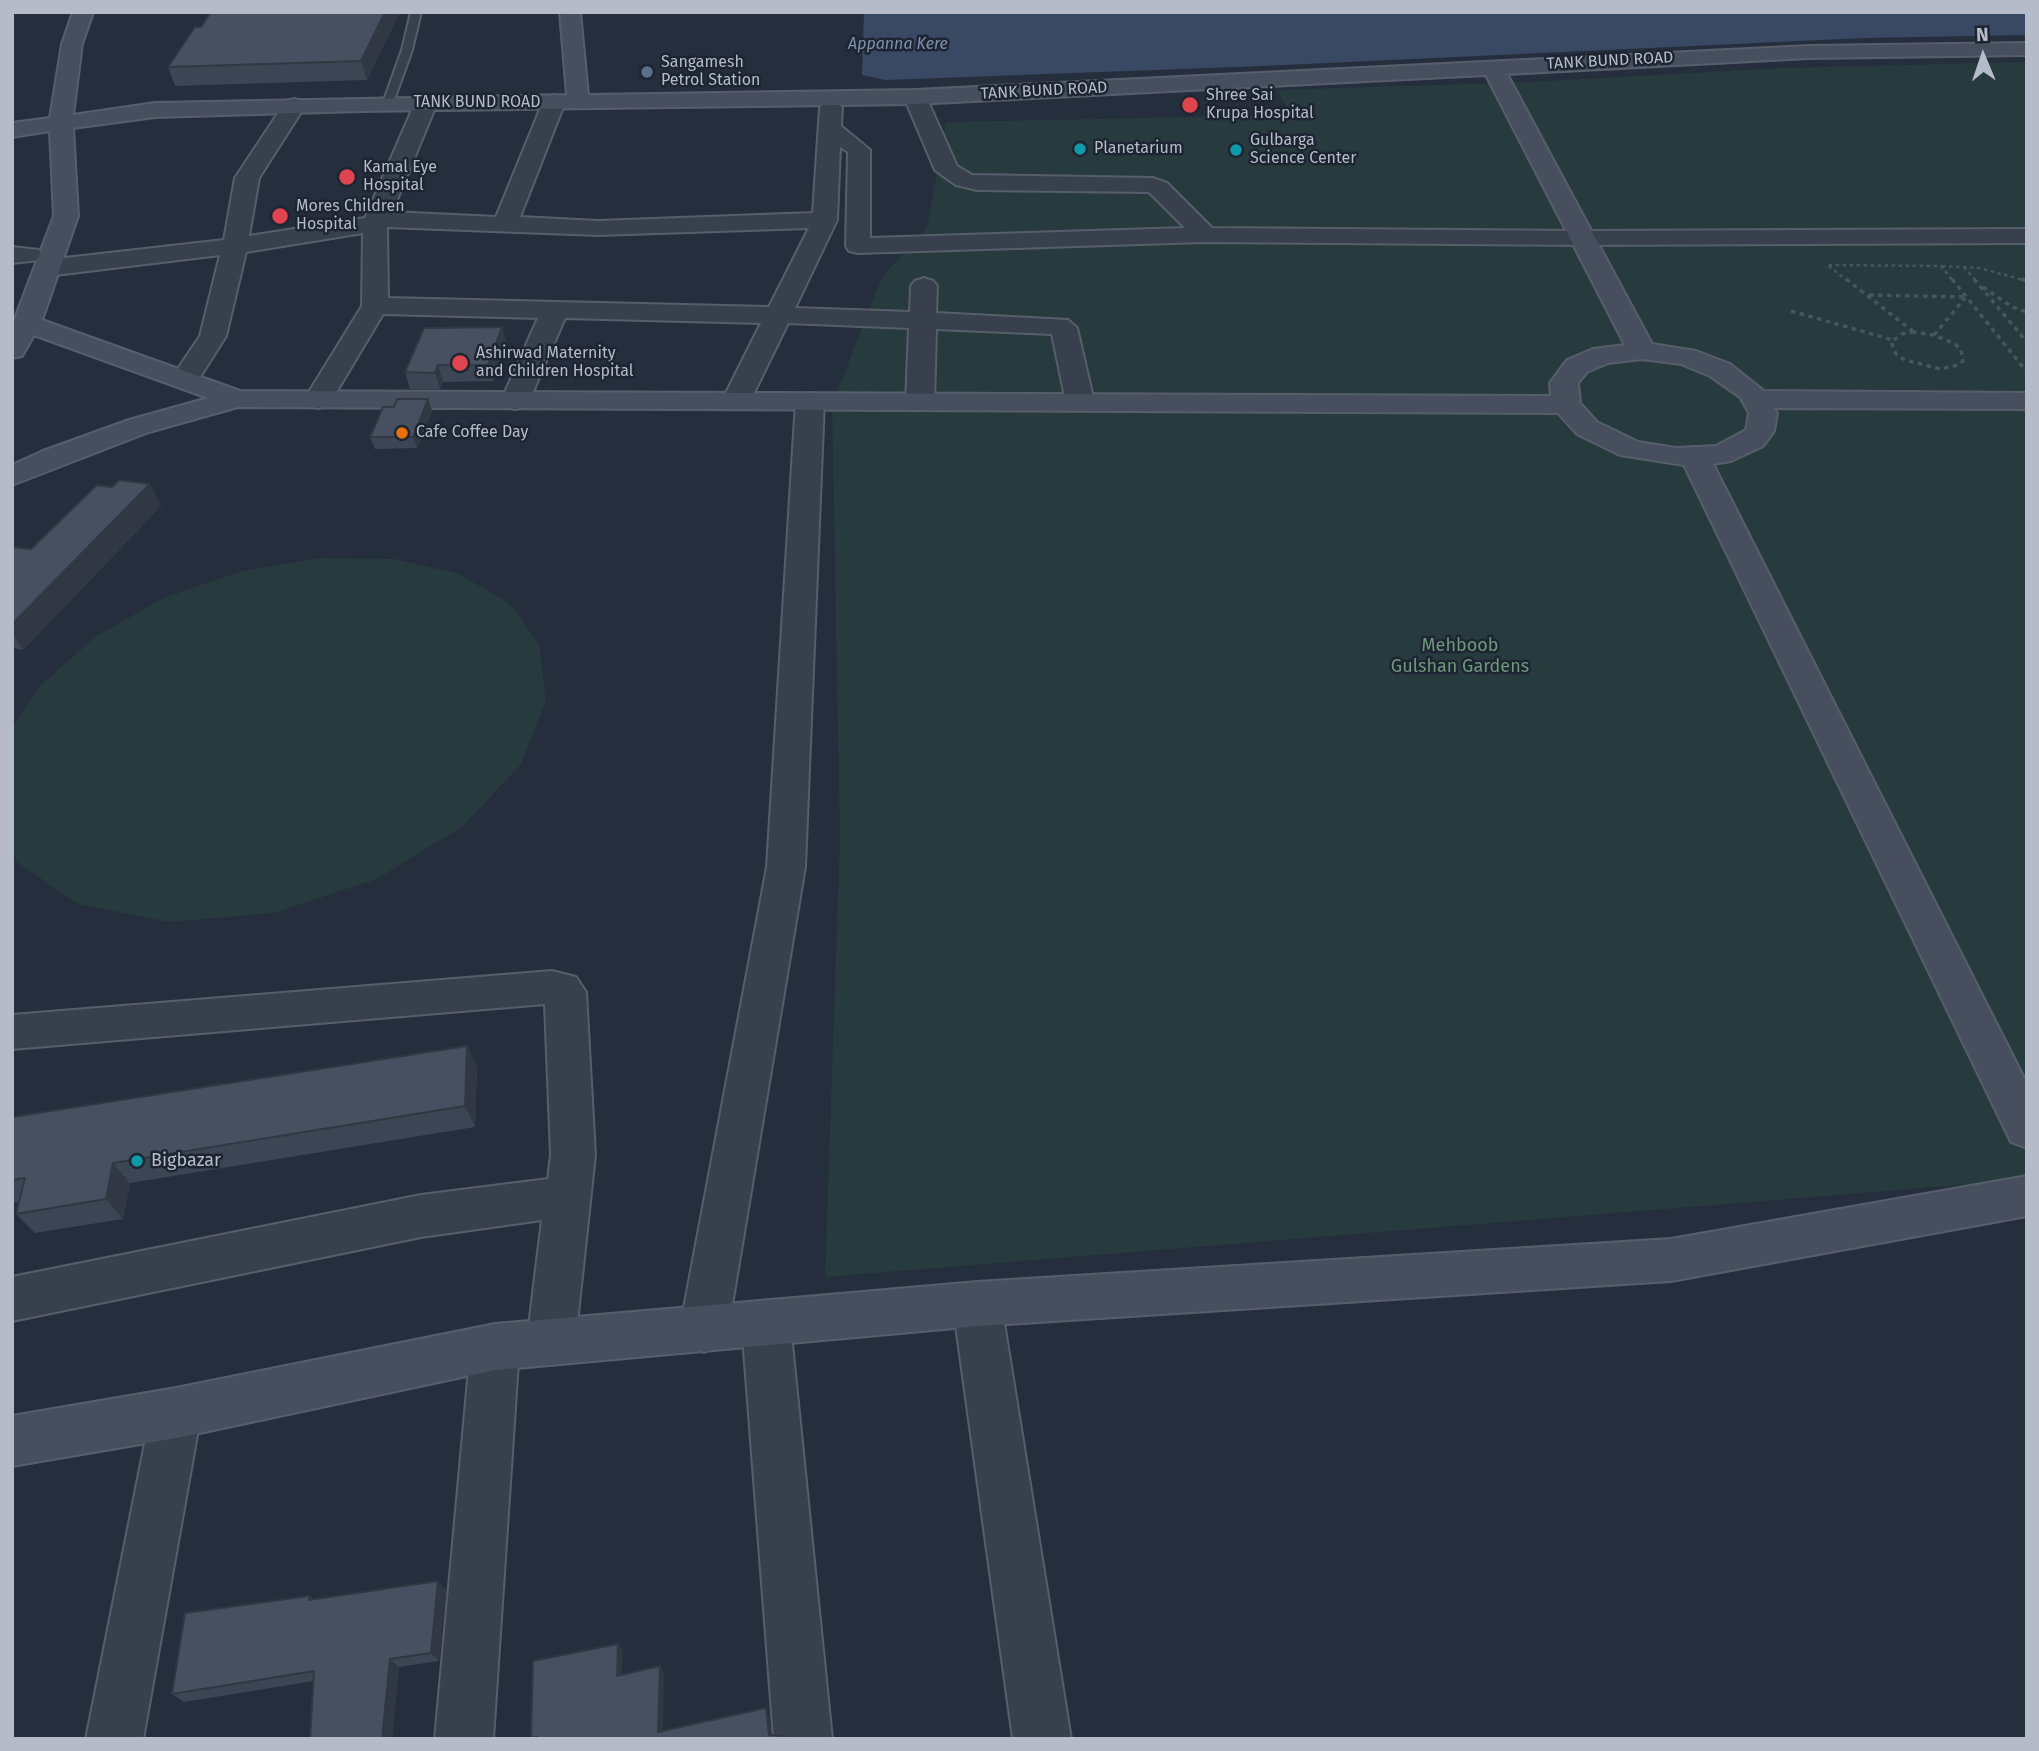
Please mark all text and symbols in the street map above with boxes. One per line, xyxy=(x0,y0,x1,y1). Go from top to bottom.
north arrow xyxy=(1948,21,2018,91)
text: N xyxy=(1976,23,1989,46)
water label: Appanna Kere xyxy=(848,35,948,55)
street label: TANK BUND ROAD xyxy=(1546,48,1674,74)
place label: Sangamesh Petrol Station xyxy=(661,53,760,91)
marker: Sangamesh Petrol Station xyxy=(639,64,655,80)
street label: TANK BUND ROAD xyxy=(980,78,1108,104)
place label: Shree Sai Krupa Hospital xyxy=(1206,86,1314,124)
street label: TANK BUND ROAD xyxy=(414,93,540,113)
marker: Shree Sai Krupa Hospital xyxy=(1180,95,1200,115)
place label: Gulbarga Science Center xyxy=(1250,131,1356,169)
place label: Planetarium xyxy=(1094,139,1183,159)
marker: Planetarium xyxy=(1072,141,1088,157)
marker: Gulbarga Science Center xyxy=(1228,142,1244,158)
place label: Kamal Eye Hospital xyxy=(363,158,437,196)
marker: Kamal Eye Hospital xyxy=(337,167,357,187)
place label: Mores Children Hospital xyxy=(296,197,405,235)
marker: Mores Children Hospital xyxy=(270,206,290,226)
place label: Ashirwad Maternity and Children Hospital xyxy=(476,344,633,382)
marker: Ashirwad Maternity and Children Hospital xyxy=(450,353,470,373)
place label: Cafe Coffee Day xyxy=(416,423,528,443)
marker: Cafe Coffee Day xyxy=(394,425,410,441)
park label: Mehboob Gulshan Gardens xyxy=(1391,635,1529,678)
place label: Bigbazar xyxy=(151,1150,221,1172)
marker: Bigbazar xyxy=(129,1153,145,1169)

